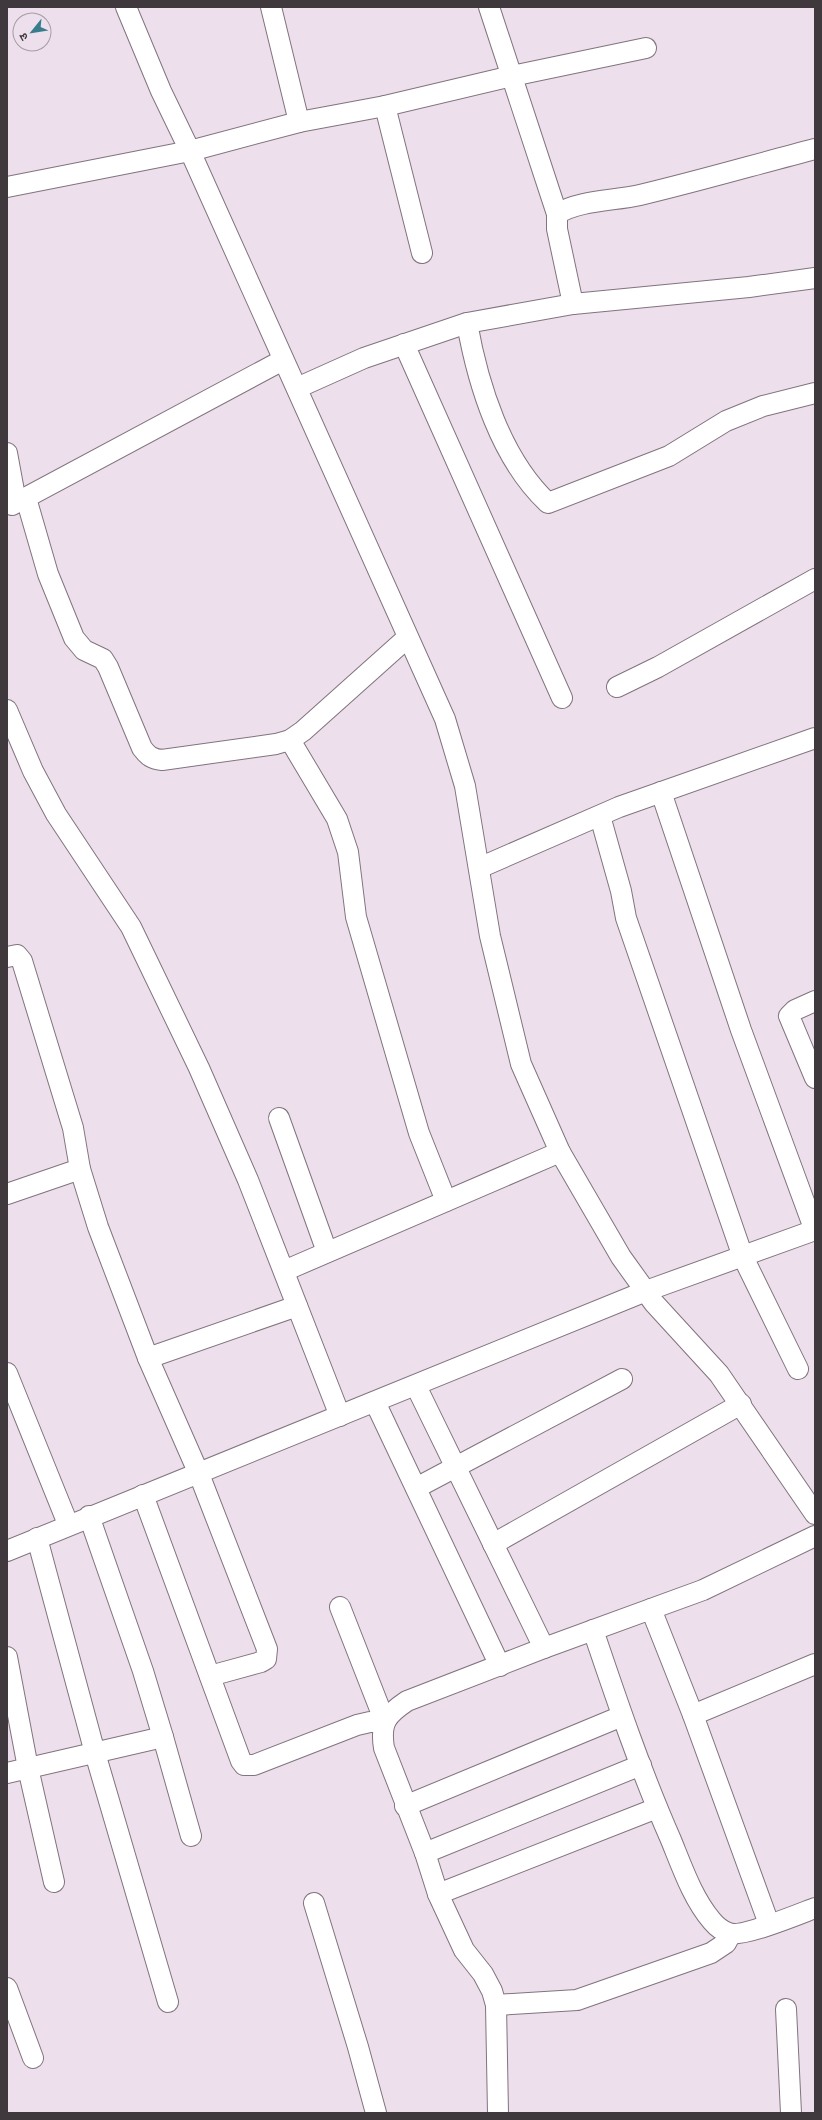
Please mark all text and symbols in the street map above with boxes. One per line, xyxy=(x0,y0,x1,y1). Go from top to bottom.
north arrow xyxy=(12,12,52,52)
text: उ xyxy=(15,30,31,43)

